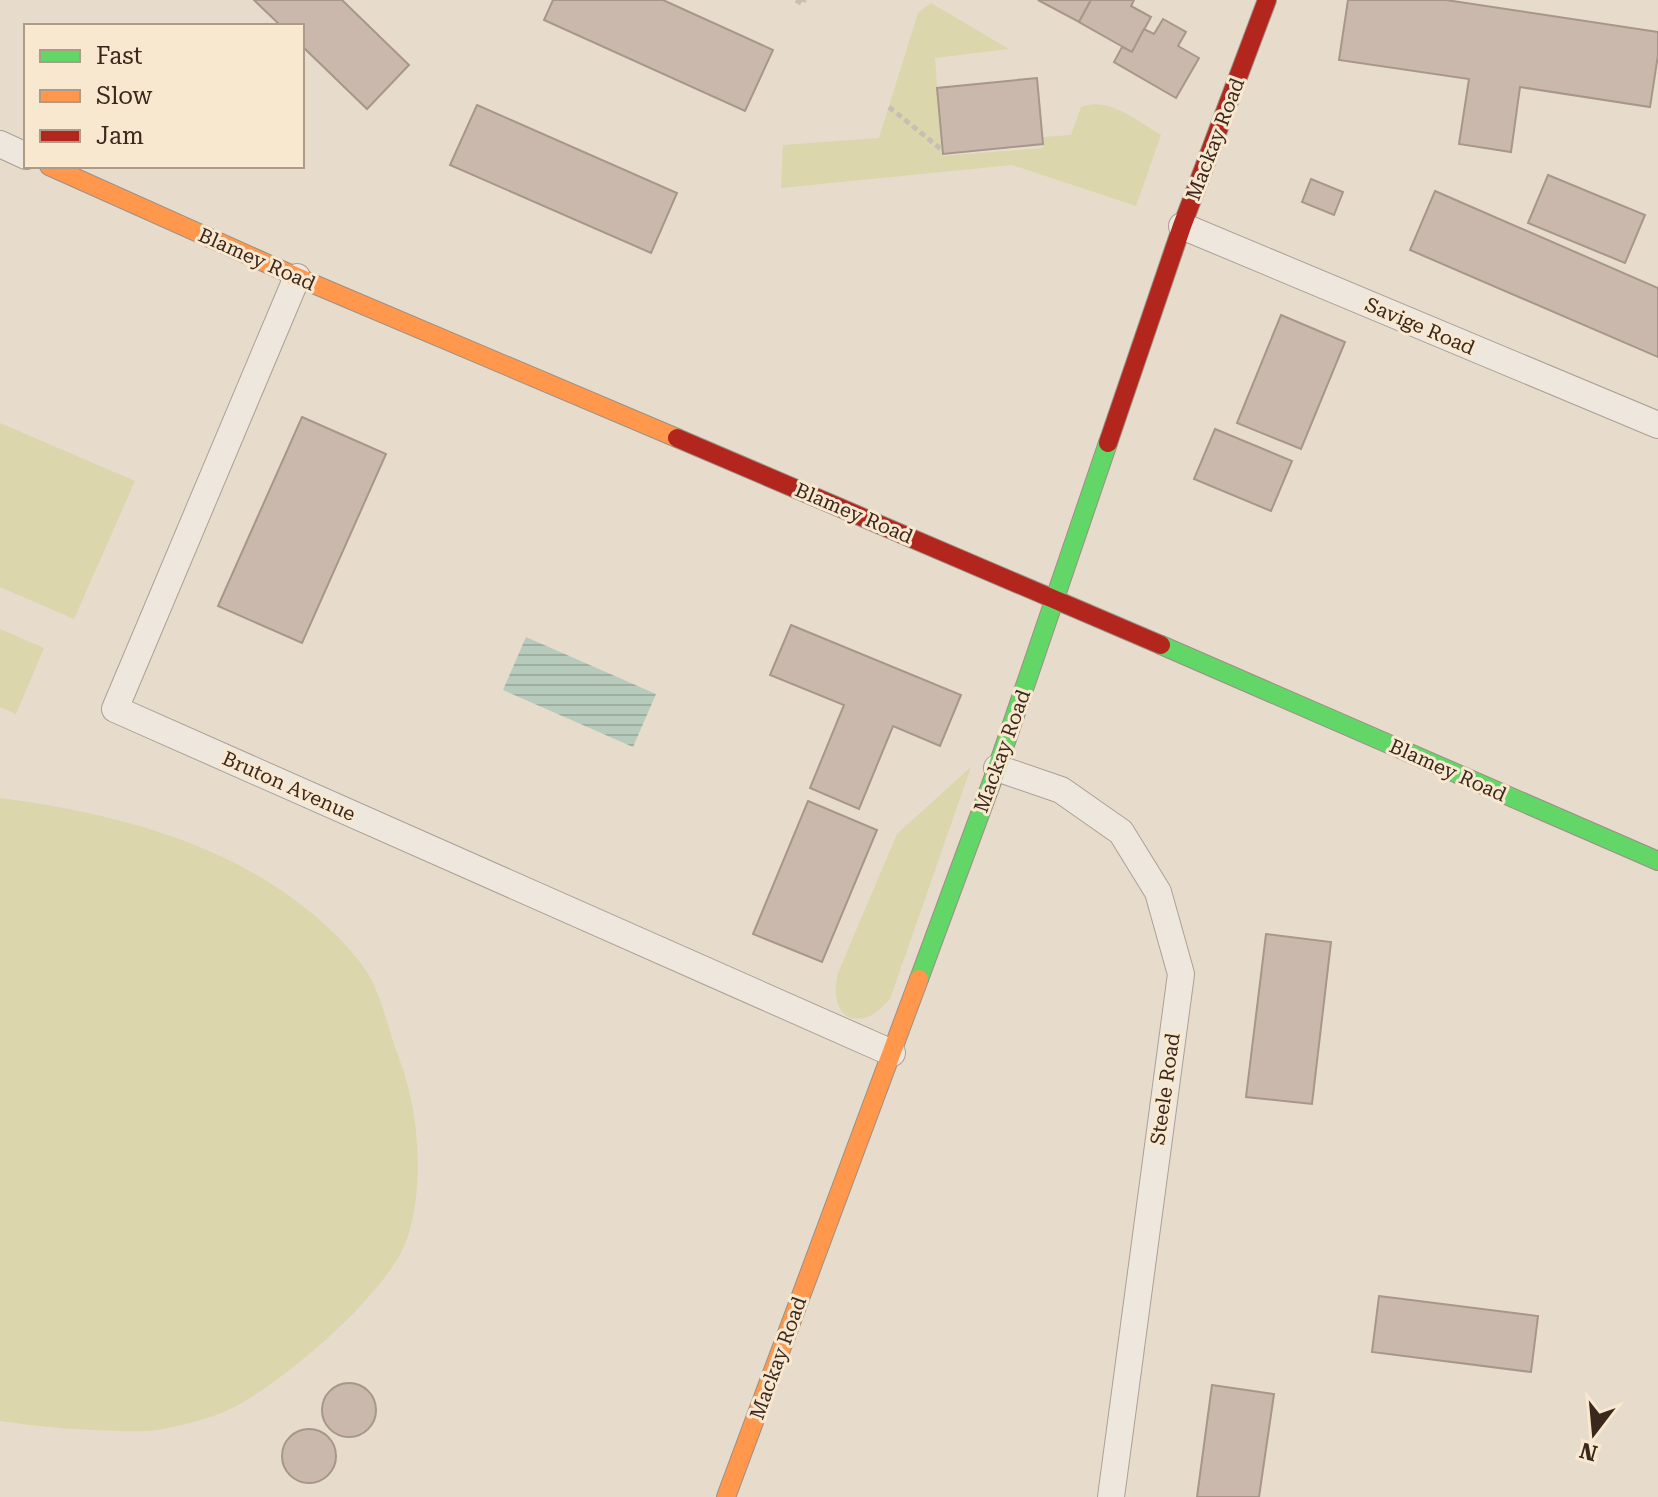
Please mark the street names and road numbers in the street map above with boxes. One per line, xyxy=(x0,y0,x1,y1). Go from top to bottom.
street label: Mackay Road xyxy=(1181,74,1249,204)
street label: Blamey Road xyxy=(195,223,319,296)
street label: Savige Road xyxy=(1362,292,1479,360)
street label: Blamey Road xyxy=(792,477,917,549)
street label: Mackay Road xyxy=(969,686,1035,816)
street label: Blamey Road xyxy=(1386,734,1510,807)
street label: Bruton Avenue xyxy=(219,746,359,826)
street label: Steele Road xyxy=(1145,1031,1185,1147)
street label: Mackay Road xyxy=(745,1293,811,1423)

